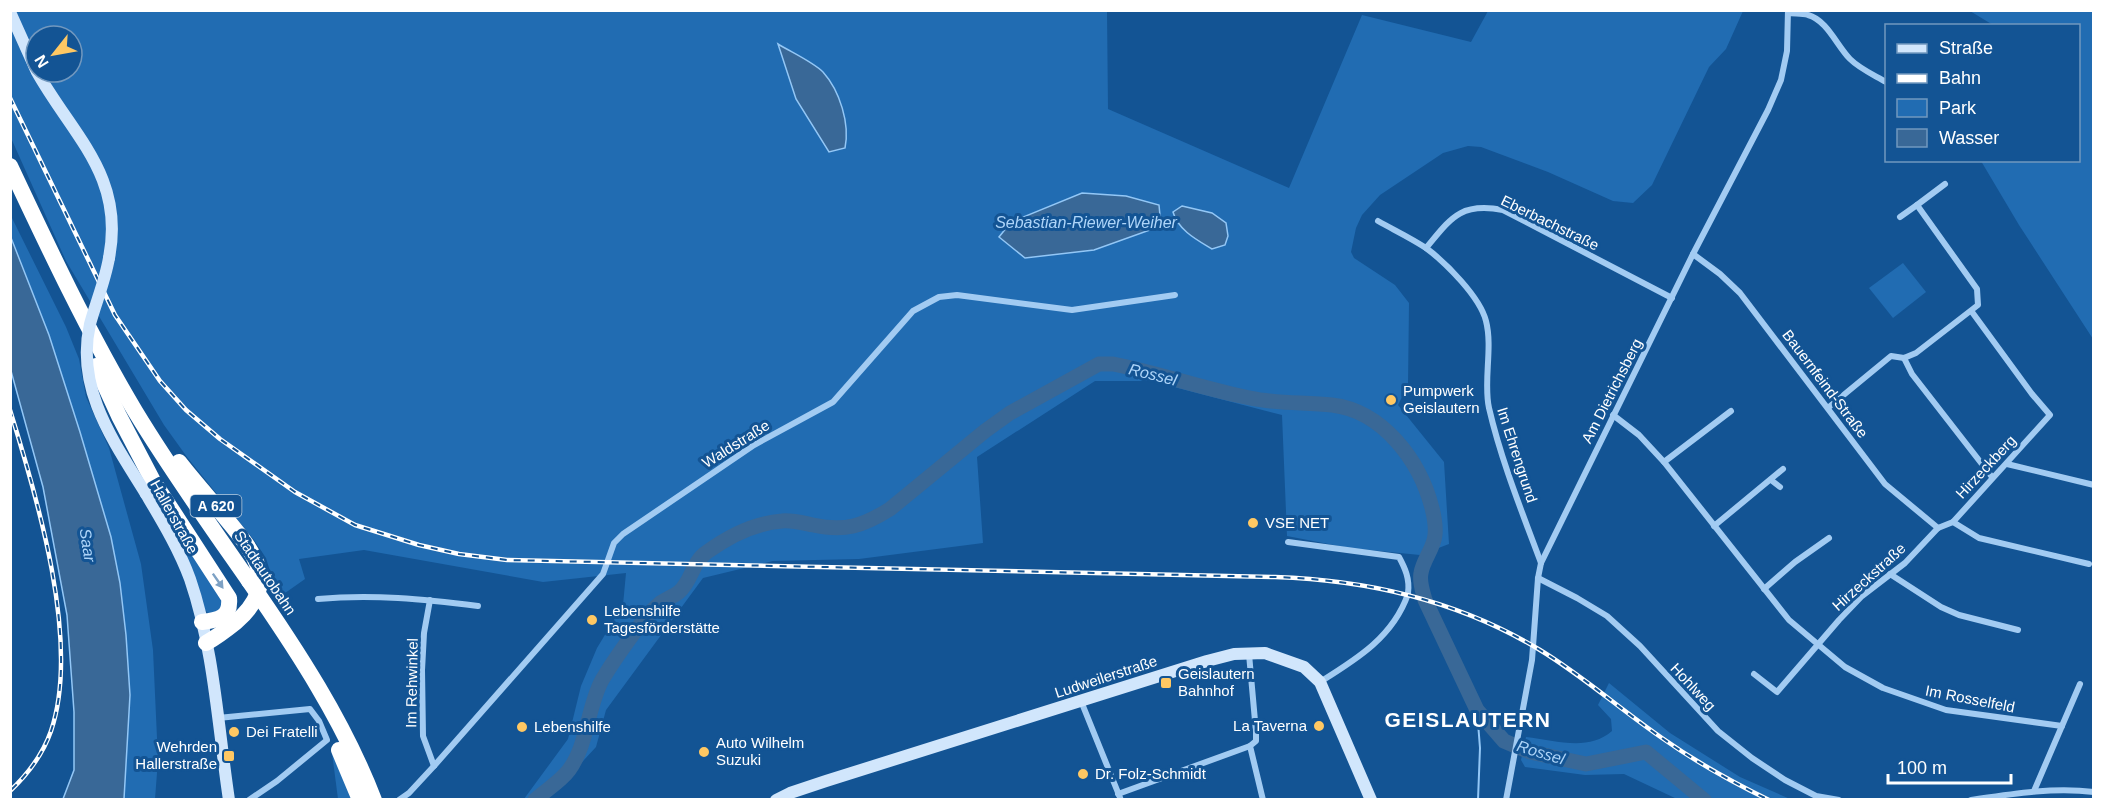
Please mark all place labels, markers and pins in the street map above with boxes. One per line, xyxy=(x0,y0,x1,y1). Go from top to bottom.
place label: Pumpwerk Geislautern xyxy=(1403,382,1480,416)
marker: Pumpwerk Geislautern xyxy=(1384,393,1398,407)
place label: VSE NET xyxy=(1265,514,1329,531)
marker: VSE NET xyxy=(1246,516,1260,530)
place label: Lebenshilfe Tagesförderstätte xyxy=(604,602,720,636)
marker: Lebenshilfe Tagesförderstätte xyxy=(585,613,599,627)
place label: Geislautern Bahnhof xyxy=(1178,665,1255,699)
marker: Geislautern Bahnhof xyxy=(1159,676,1173,690)
place label: La Taverna xyxy=(1233,717,1308,734)
place label: Lebenshilfe xyxy=(534,718,611,735)
marker: La Taverna xyxy=(1312,719,1326,733)
marker: Lebenshilfe xyxy=(515,720,529,734)
place label: Dei Fratelli xyxy=(246,723,318,740)
marker: Dei Fratelli xyxy=(227,725,241,739)
place label: Auto Wilhelm Suzuki xyxy=(716,734,804,768)
place label: Wehrden Hallerstraße xyxy=(135,738,217,772)
marker: Auto Wilhelm Suzuki xyxy=(697,745,711,759)
marker: Wehrden Hallerstraße xyxy=(222,749,236,763)
place label: Dr. Folz-Schmidt xyxy=(1095,765,1207,782)
marker: Dr. Folz-Schmidt xyxy=(1076,767,1090,781)

